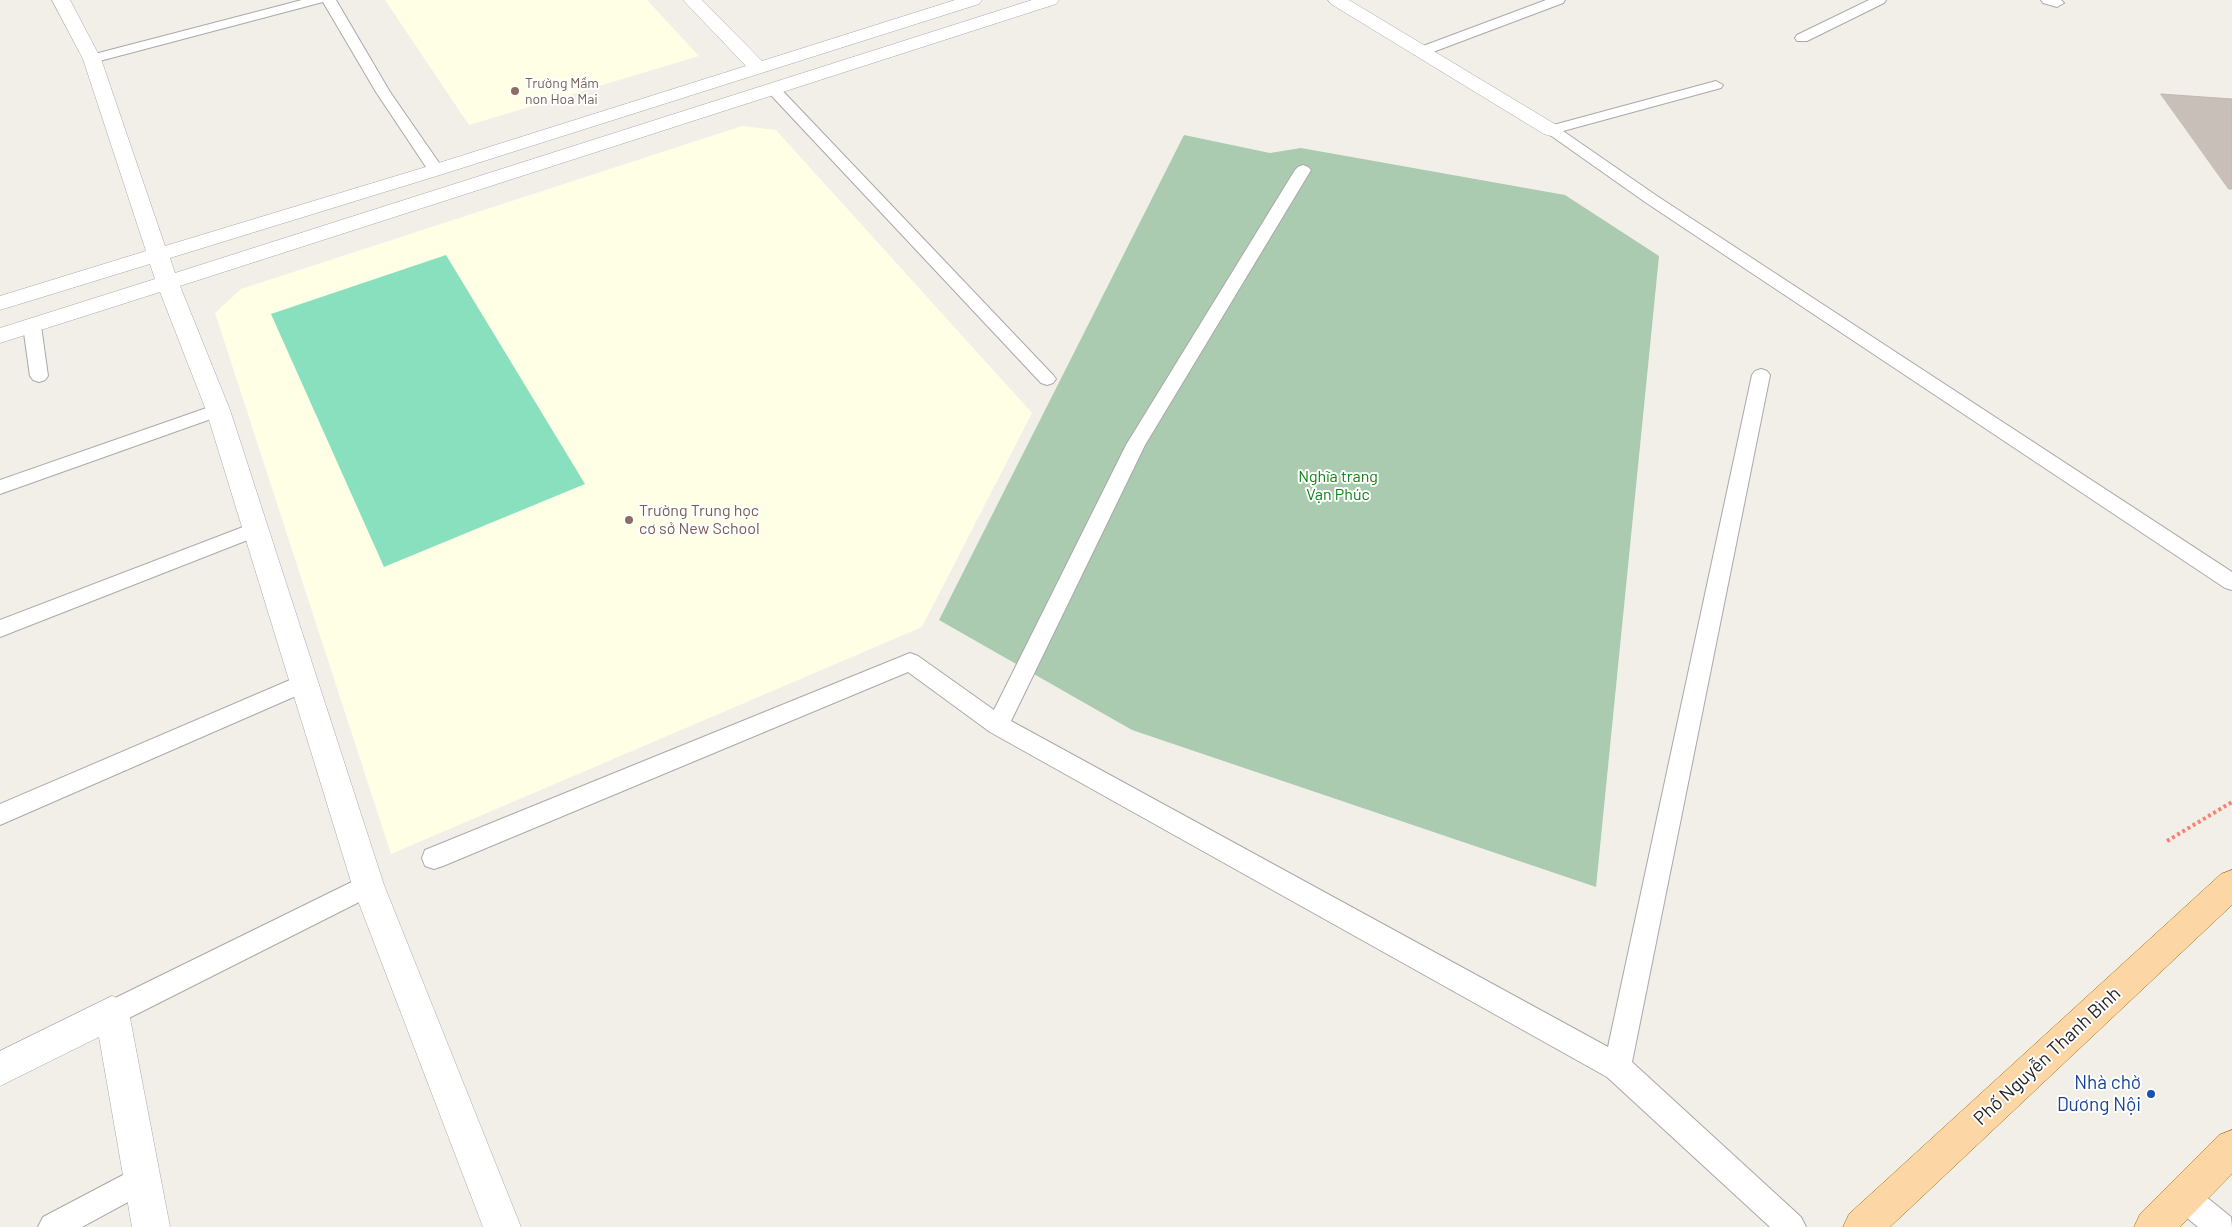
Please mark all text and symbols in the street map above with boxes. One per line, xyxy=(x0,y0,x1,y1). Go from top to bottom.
place label: Trường Mầm non Hoa Mai xyxy=(525,75,599,108)
marker: Trường Mầm non Hoa Mai xyxy=(509,85,521,97)
park label: Nghĩa trang Vạn Phúc xyxy=(1298,467,1378,505)
place label: Trường Trung học cơ sở New School xyxy=(639,501,760,539)
marker: Trường Trung học cơ sở New School xyxy=(623,514,635,526)
street label: Phố Nguyễn Thanh Bình xyxy=(1969,982,2125,1130)
place label: Nhà chờ Dương Nội xyxy=(2057,1072,2141,1116)
marker: Nhà chờ Dương Nội xyxy=(2145,1088,2157,1100)

